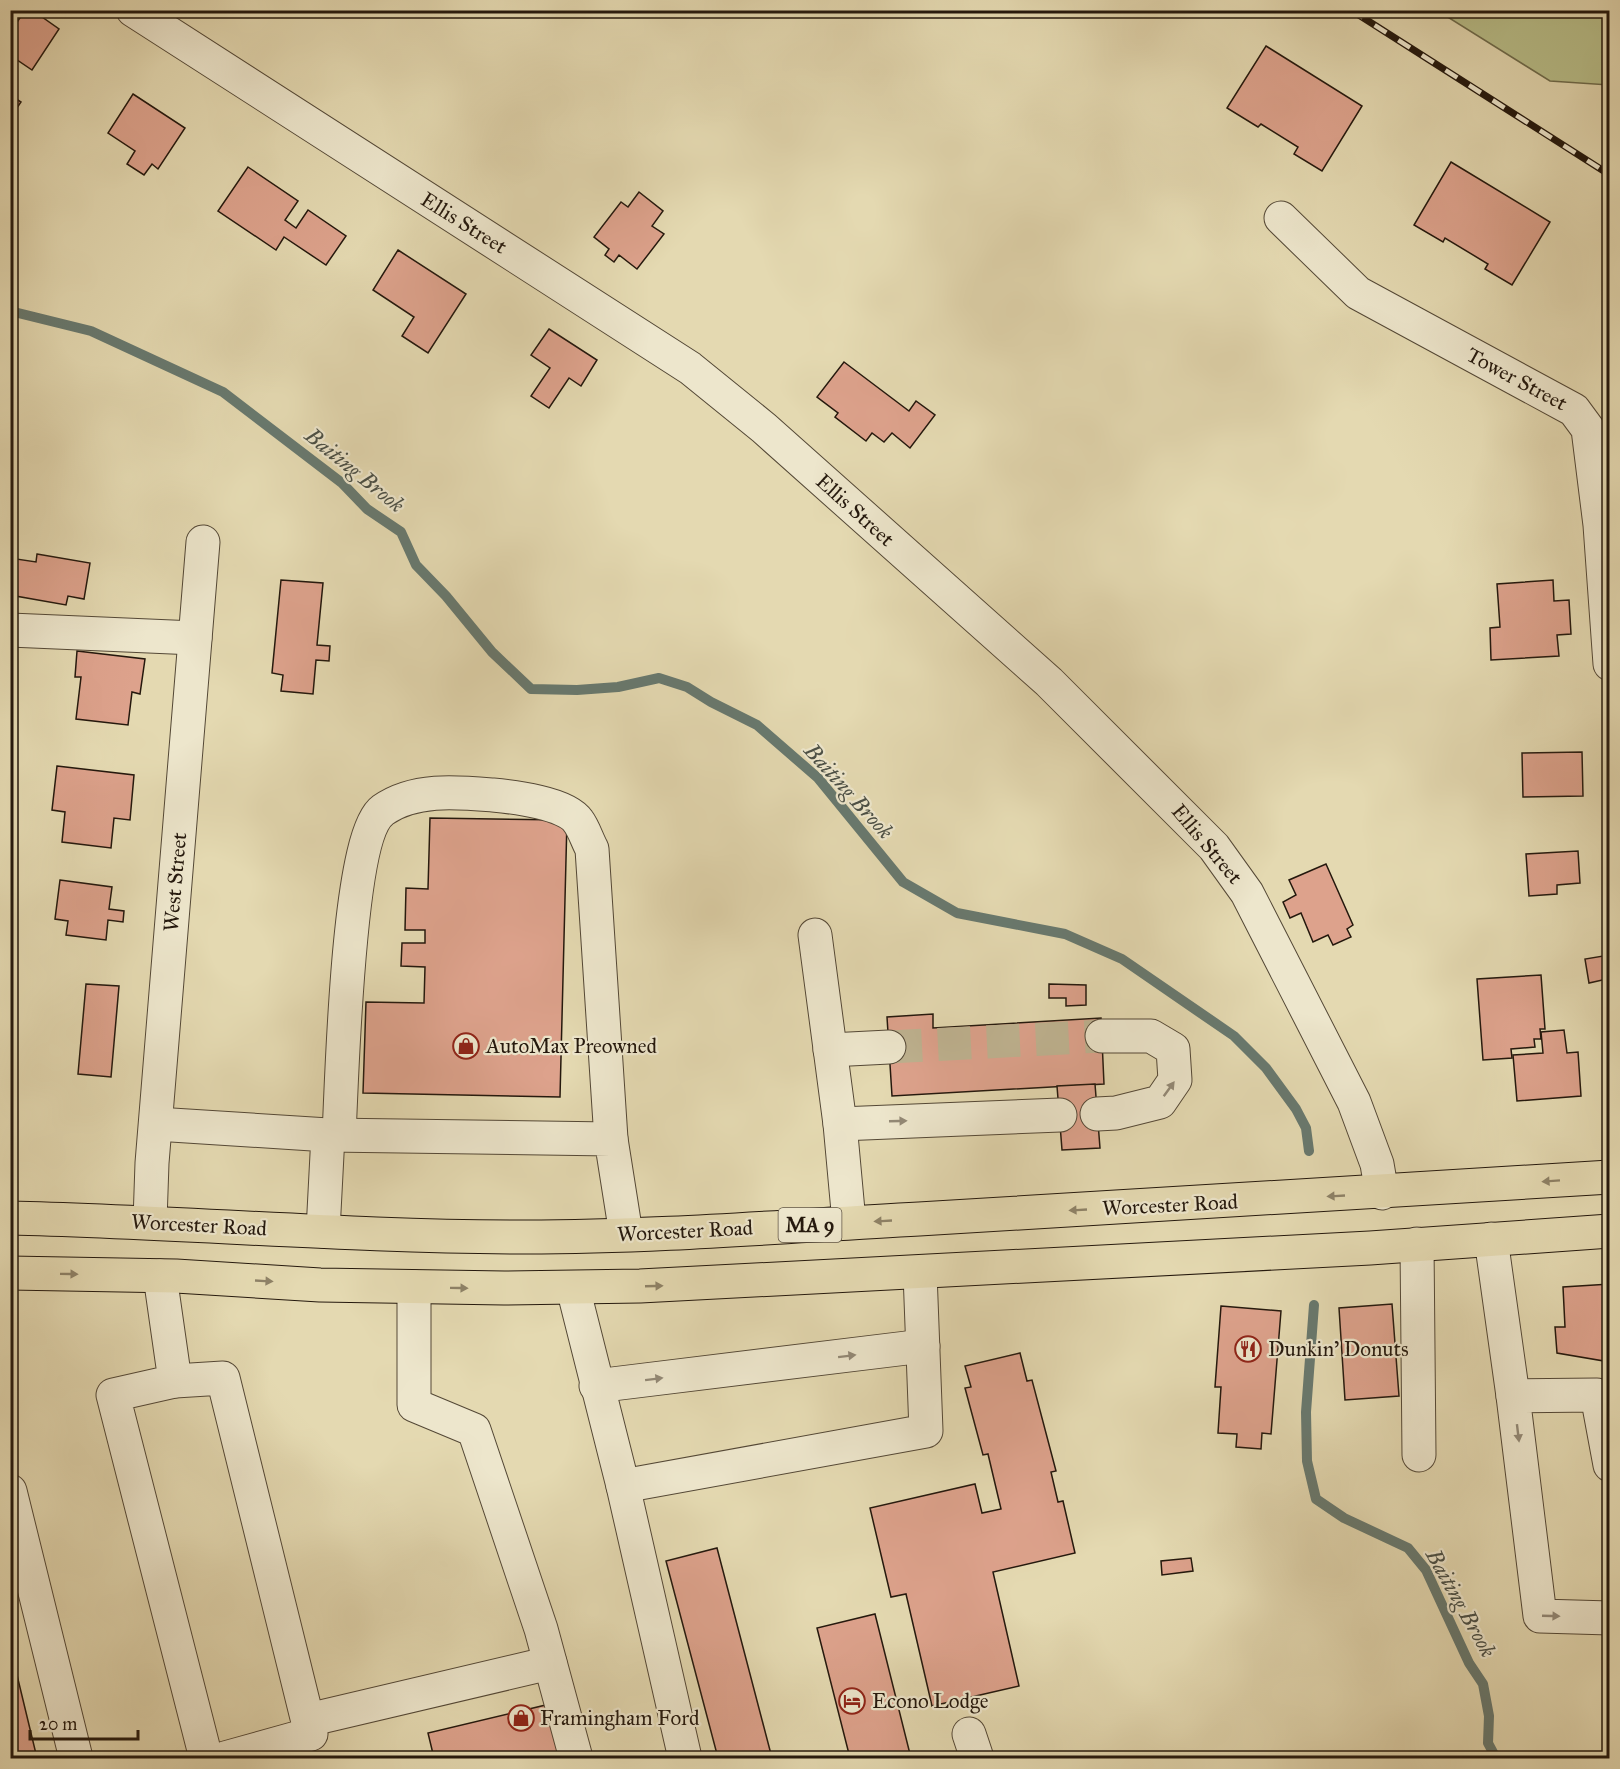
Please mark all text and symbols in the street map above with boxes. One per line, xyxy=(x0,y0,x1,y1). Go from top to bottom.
street label: Ellis Street xyxy=(416,186,512,260)
street label: Tower Street xyxy=(1462,342,1572,417)
water label: Baiting Brook xyxy=(299,421,410,518)
street label: Ellis Street xyxy=(810,468,900,552)
water label: Baiting Brook xyxy=(798,737,899,845)
street label: Ellis Street xyxy=(1166,799,1248,890)
street label: West Street xyxy=(158,831,192,933)
shop icon: AutoMax Preowned xyxy=(451,1031,481,1061)
place label: AutoMax Preowned xyxy=(485,1033,657,1059)
one-way arrow xyxy=(1163,1082,1175,1098)
one-way arrow xyxy=(889,1117,908,1126)
one-way arrow xyxy=(1542,1176,1561,1186)
street label: Worcester Road xyxy=(1101,1188,1239,1222)
one-way arrow xyxy=(1326,1191,1345,1200)
one-way arrow xyxy=(1069,1206,1088,1215)
street label: Worcester Road xyxy=(130,1208,268,1242)
road number: MA 9 xyxy=(778,1208,842,1242)
street label: Worcester Road xyxy=(616,1214,754,1248)
one-way arrow xyxy=(874,1216,893,1225)
one-way arrow xyxy=(59,1269,78,1279)
one-way arrow xyxy=(254,1277,273,1286)
one-way arrow xyxy=(644,1281,663,1290)
one-way arrow xyxy=(449,1283,468,1292)
restaurant icon: Dunkin' Donuts xyxy=(1233,1334,1263,1364)
place label: Dunkin' Donuts xyxy=(1268,1336,1409,1362)
one-way arrow xyxy=(838,1351,857,1360)
one-way arrow xyxy=(644,1375,663,1384)
one-way arrow xyxy=(1513,1424,1523,1443)
water label: Baiting Brook xyxy=(1420,1543,1502,1662)
one-way arrow xyxy=(1542,1612,1561,1621)
hotel icon: Econo Lodge xyxy=(837,1686,867,1716)
place label: Econo Lodge xyxy=(872,1688,989,1714)
scale bar xyxy=(30,1703,138,1741)
shop icon: Framingham Ford xyxy=(506,1703,536,1733)
place label: Framingham Ford xyxy=(540,1705,700,1731)
text: 20 m xyxy=(39,1713,77,1735)

